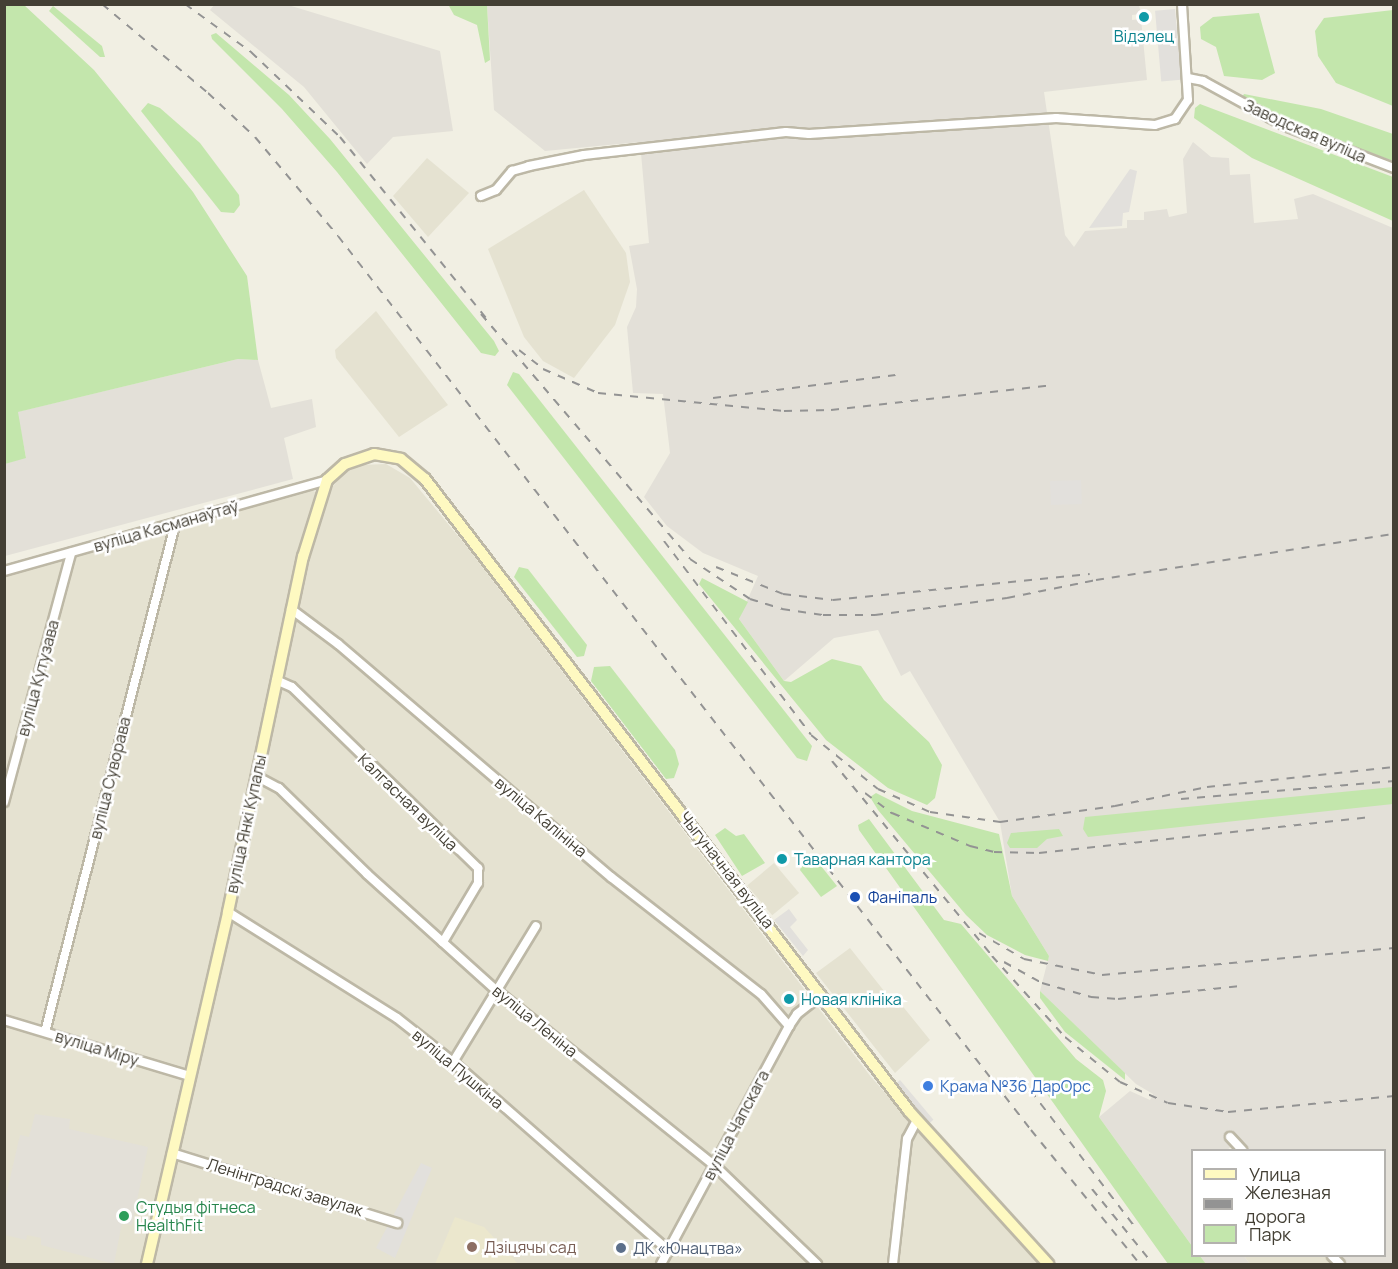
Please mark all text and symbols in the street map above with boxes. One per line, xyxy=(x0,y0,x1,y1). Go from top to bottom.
marker: Відэлец xyxy=(1137,10,1151,24)
place label: Відэлец xyxy=(1114,26,1174,46)
street label: Заводская вуліца xyxy=(1241,95,1369,167)
street label: вуліца Касманаўтаў xyxy=(91,496,241,556)
street label: вуліца Кутузава xyxy=(13,618,63,738)
street label: вуліца Суворава xyxy=(86,715,134,841)
street label: Калгасная вуліца xyxy=(354,750,462,854)
street label: вуліца Янкі Купалы xyxy=(222,753,270,895)
street label: вуліца Калініна xyxy=(491,773,591,861)
street label: Чыгуначная вуліца xyxy=(676,808,778,932)
place label: Таварная кантора xyxy=(794,849,931,869)
marker: Таварная кантора xyxy=(775,852,789,866)
place label: Фаніпаль xyxy=(868,887,937,907)
marker: Фаніпаль xyxy=(846,888,864,906)
street label: вуліца Леніна xyxy=(489,981,581,1061)
place label: Новая клініка xyxy=(801,989,902,1009)
marker: Новая клініка xyxy=(782,992,796,1006)
street label: вуліца Пушкіна xyxy=(408,1025,508,1113)
street label: вуліца Міру xyxy=(53,1026,141,1070)
street label: вуліца Чапскага xyxy=(699,1067,773,1183)
place label: Крама №36 ДарОрс xyxy=(940,1076,1091,1096)
marker: Крама №36 ДарОрс xyxy=(921,1079,935,1093)
legend xyxy=(1191,1149,1386,1257)
street label: Ленінградскі завулак xyxy=(205,1154,365,1220)
text: Улица xyxy=(1249,1162,1301,1186)
text: Железная дорога xyxy=(1245,1180,1331,1228)
place label: Студыя фітнеса HealthFit xyxy=(136,1197,256,1235)
marker: Студыя фітнеса HealthFit xyxy=(117,1209,131,1223)
text: Парк xyxy=(1249,1222,1291,1246)
place label: Дзіцячы сад xyxy=(484,1237,576,1257)
place label: ДК «Юнацтва» xyxy=(633,1238,743,1258)
marker: Дзіцячы сад xyxy=(465,1240,479,1254)
marker: ДК «Юнацтва» xyxy=(614,1241,628,1255)

